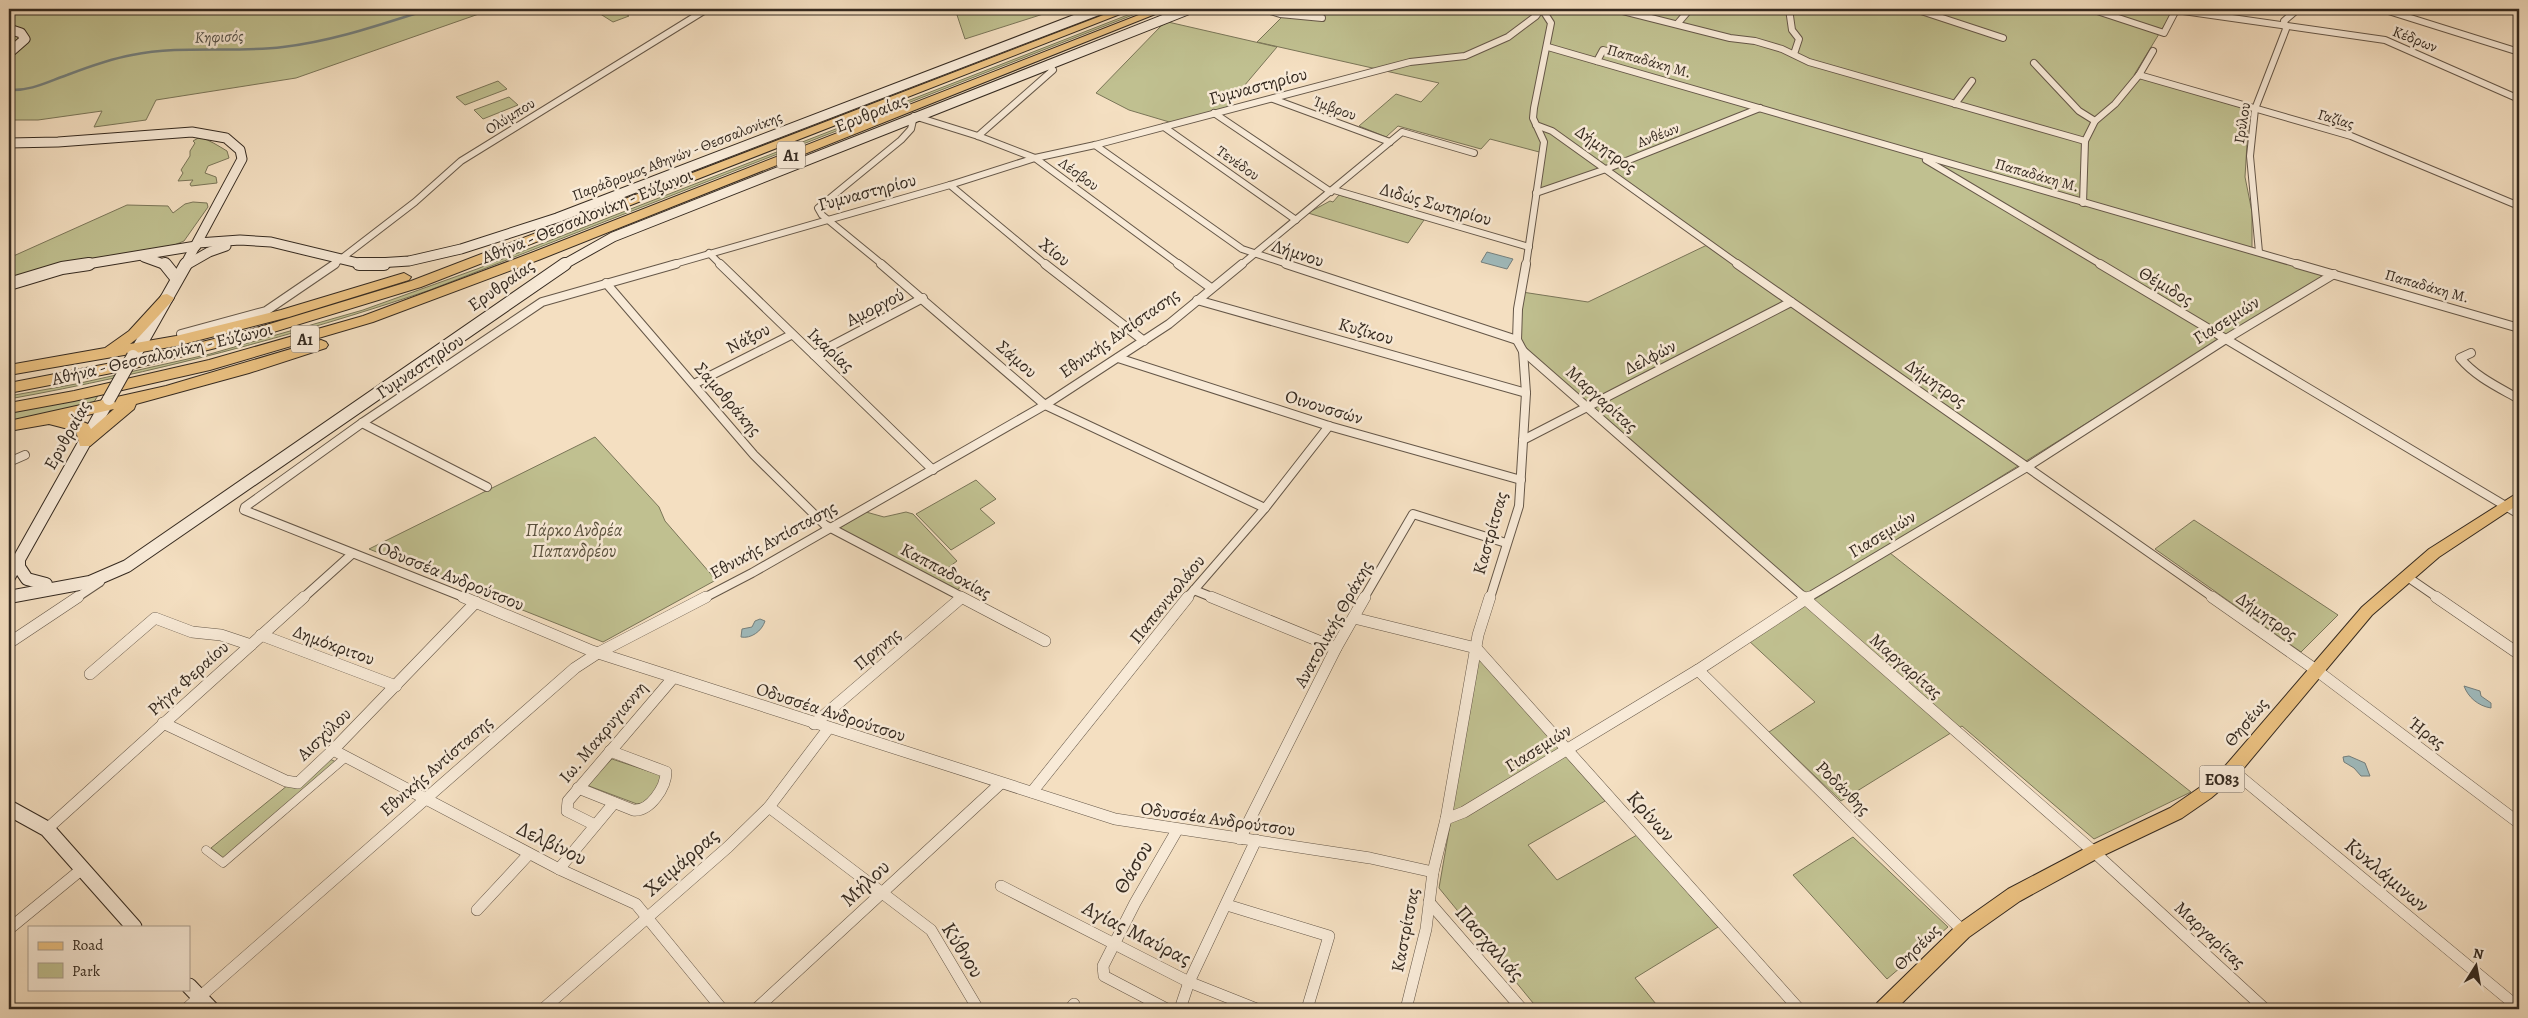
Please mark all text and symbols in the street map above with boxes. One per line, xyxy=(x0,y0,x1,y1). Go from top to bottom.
street label: Κέδρων xyxy=(2390,21,2440,57)
water label: Κηφισός xyxy=(194,25,244,49)
street label: Παπαδάκη Μ. xyxy=(1605,39,1693,83)
street label: Γυμναστηρίου xyxy=(1206,61,1310,111)
street label: Ερυθραίας xyxy=(831,88,911,138)
street label: Ίμβρου xyxy=(1311,91,1359,125)
street label: Ολύμπου xyxy=(481,93,539,139)
street label: Γρύλου xyxy=(2229,101,2255,145)
street label: Γαζίας xyxy=(2315,104,2357,134)
street label: Παράδρομος Αθηνών - Θεσσαλονίκης xyxy=(569,107,785,205)
street label: Ανθέων xyxy=(1633,118,1682,153)
street label: Δήμητρος xyxy=(1571,119,1641,179)
street label: Τενέδου xyxy=(1212,141,1264,185)
road number: Α1 xyxy=(777,142,805,168)
street label: Λέσβου xyxy=(1054,152,1103,195)
street label: Παπαδάκη Μ. xyxy=(1993,153,2081,197)
street label: Αθήνα - Θεσσαλονίκη - Εύζωνοι xyxy=(477,163,696,270)
street label: Γυμναστηρίου xyxy=(815,167,919,217)
street label: Διδώς Σωτηρίου xyxy=(1377,177,1495,231)
street label: Χίου xyxy=(1034,232,1076,272)
street label: Λήμνου xyxy=(1268,233,1327,273)
street label: Ερυθραίας xyxy=(463,253,539,317)
street label: Θέμιδος xyxy=(2135,261,2197,311)
street label: Παπαδάκη Μ. xyxy=(2383,264,2471,308)
street label: Αμοργού xyxy=(841,282,908,332)
street label: Εθνικής Αντίστασης xyxy=(1054,283,1184,383)
street label: Γιασεμιών xyxy=(2188,290,2264,350)
street label: Κυζίκου xyxy=(1335,312,1397,350)
street label: Αθήνα - Θεσσαλονίκη - Εύζωνοι xyxy=(48,317,275,391)
street label: Νάξου xyxy=(722,317,774,359)
street label: Ικαρίας xyxy=(803,322,859,378)
road number: Α1 xyxy=(291,326,319,352)
street label: Γυμναστηρίου xyxy=(372,328,468,404)
street label: Δελφών xyxy=(1620,334,1680,380)
street label: Σάμου xyxy=(992,335,1042,383)
street label: Δήμητρος xyxy=(1901,353,1971,413)
street label: Σαμοθράκης xyxy=(689,357,767,441)
street label: Μαργαρίτας xyxy=(1561,360,1643,438)
street label: Οινουσσών xyxy=(1282,384,1366,430)
street label: Ερυθραίας xyxy=(38,396,96,474)
street label: Καστρίτσας xyxy=(1467,489,1513,577)
street label: Εθνικής Αντίστασης xyxy=(705,495,841,585)
street label: Γιασεμιών xyxy=(1844,505,1920,563)
park label: Πάρκο Ανδρέα Παπανδρέου xyxy=(525,518,623,563)
street label: Οδυσσέα Ανδρούτσου xyxy=(374,536,528,616)
street label: Καππαδοκίας xyxy=(896,537,996,605)
street label: Παπανικολάου xyxy=(1124,550,1210,648)
street label: Ανατολικής Θράκης xyxy=(1288,556,1378,693)
street label: Δήμητρος xyxy=(2232,586,2302,646)
street label: Δημόκριτου xyxy=(290,619,378,671)
street label: Πρηνης xyxy=(849,622,905,676)
street label: Μαργαρίτας xyxy=(1864,628,1948,704)
street label: Ρήγα Φεραίου xyxy=(142,635,234,721)
street label: Ιω. Μακρυγιαννη xyxy=(553,676,653,788)
street label: Οδυσσέα Ανδρούτσου xyxy=(753,676,909,748)
street label: Θησέως xyxy=(2218,692,2274,752)
street label: Αισχύλου xyxy=(291,702,356,767)
street label: Εθνικής Αντίστασης xyxy=(375,710,497,822)
street label: Ήρας xyxy=(2404,711,2450,755)
street label: Γιασεμιών xyxy=(1500,718,1576,778)
street label: Ροδάνθης xyxy=(1810,755,1876,821)
road number: ΕΟ83 xyxy=(2200,766,2244,792)
street label: Κρίνων xyxy=(1620,784,1682,848)
street label: Οδυσσέα Ανδρούτσου xyxy=(1139,796,1297,842)
street label: Δελβίνου xyxy=(512,814,592,872)
street label: Χειμάρρας xyxy=(637,822,725,902)
street label: Κυκλάμινων xyxy=(2339,831,2436,919)
street label: Θάσου xyxy=(1107,835,1159,899)
street label: Μήλου xyxy=(834,853,896,913)
street label: Καστρίτσας xyxy=(1385,886,1425,974)
street label: Αγίας Μαύρας xyxy=(1077,893,1196,972)
street label: Μαργαρίτας xyxy=(2169,896,2251,974)
street label: Πασχαλιάς xyxy=(1449,899,1531,987)
street label: Κύθνου xyxy=(935,917,991,983)
street label: Θησέως xyxy=(1888,918,1946,976)
legend xyxy=(28,926,190,990)
text: Road xyxy=(72,935,104,955)
north arrow xyxy=(2450,940,2500,990)
text: N xyxy=(2472,943,2485,964)
text: Park xyxy=(72,961,101,981)

